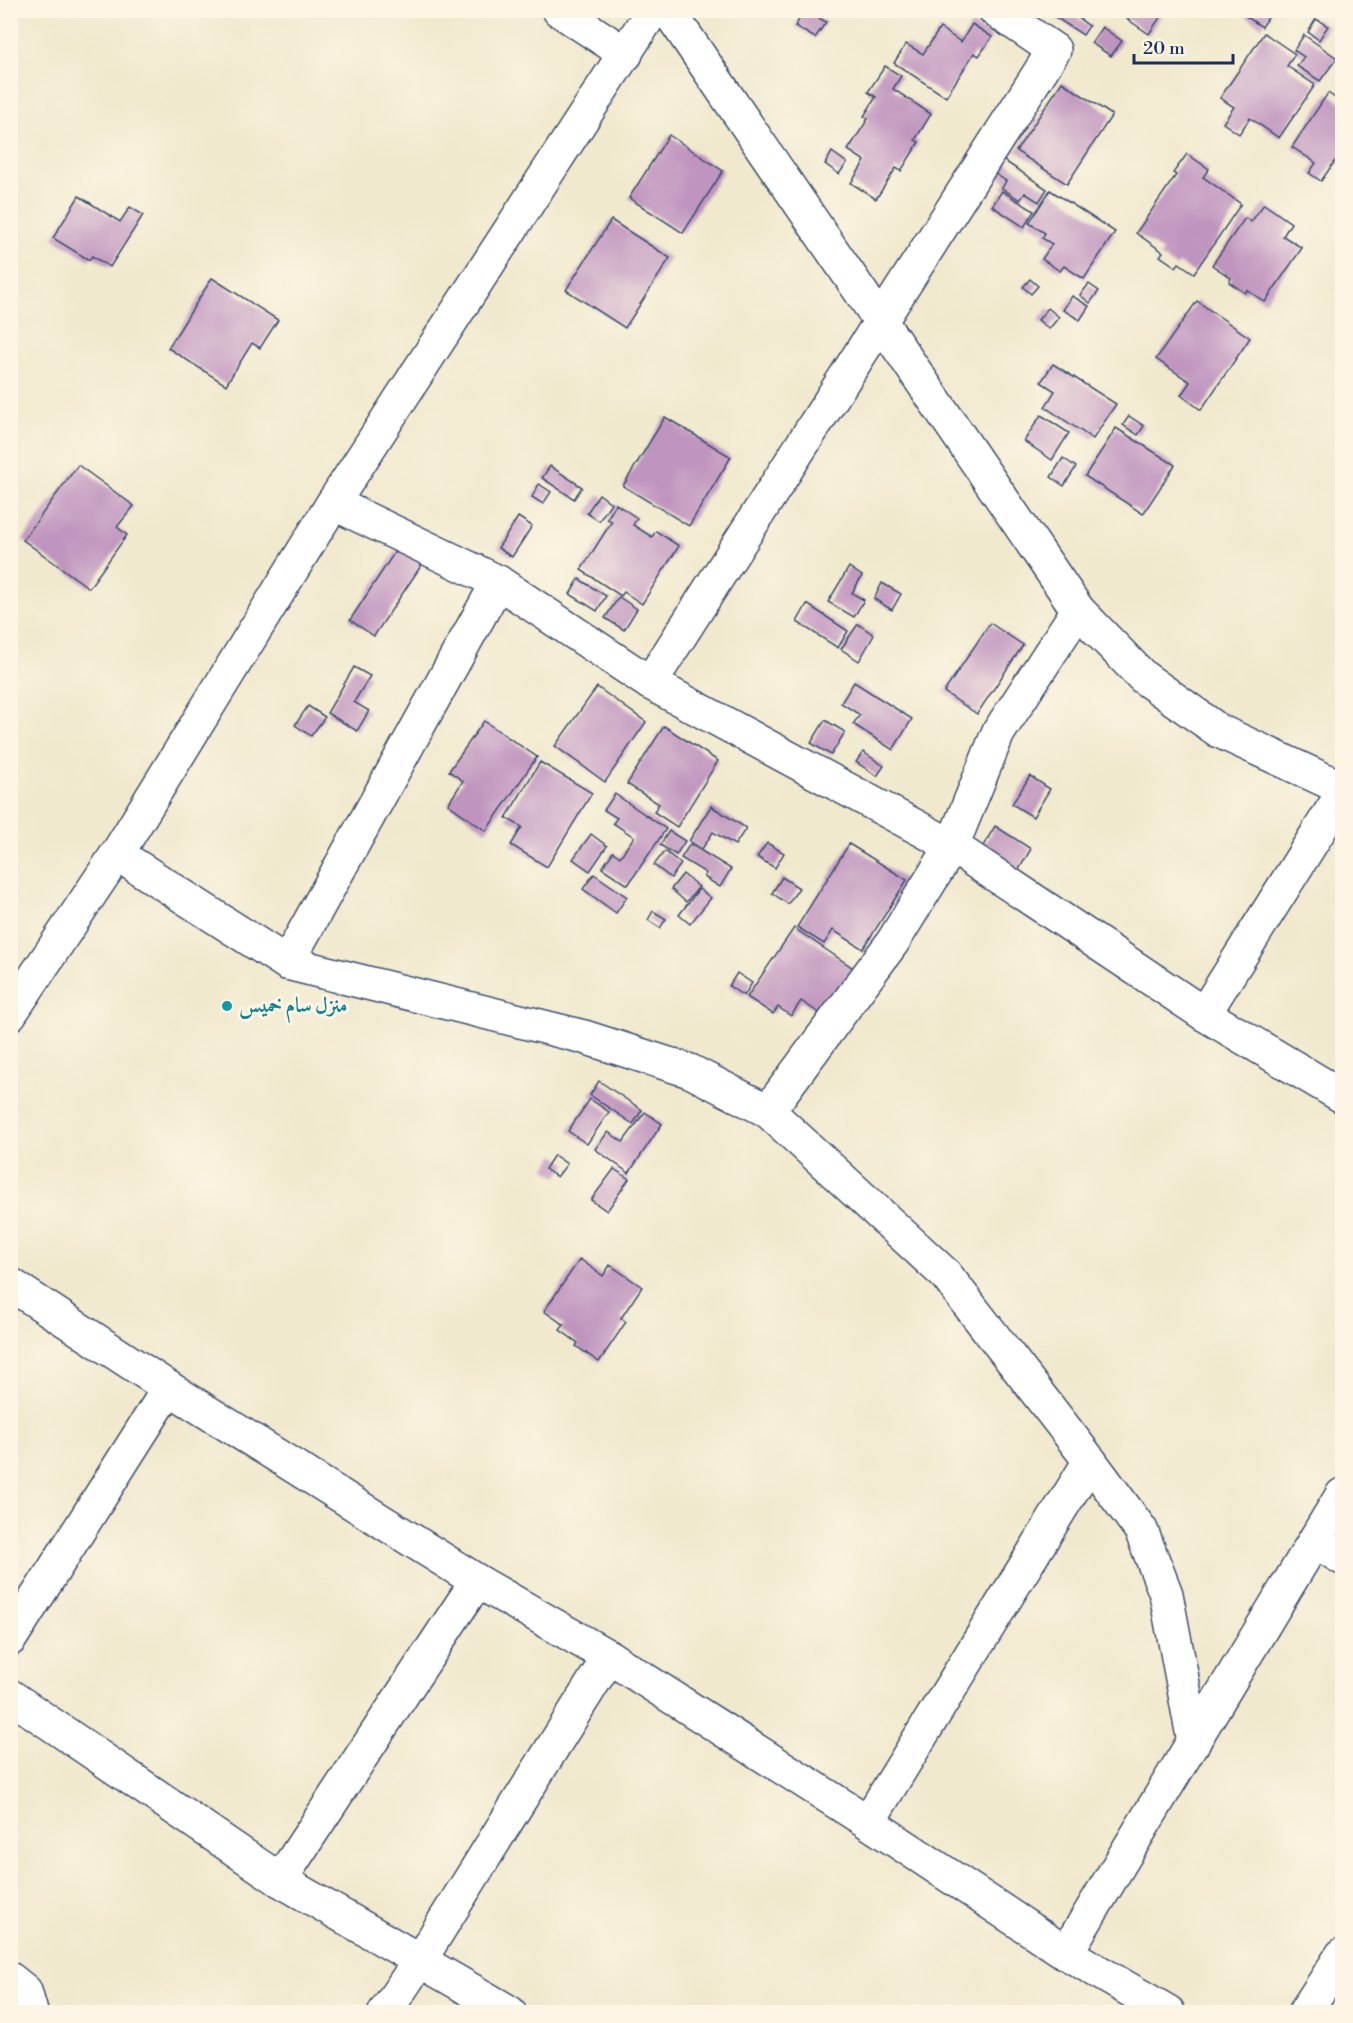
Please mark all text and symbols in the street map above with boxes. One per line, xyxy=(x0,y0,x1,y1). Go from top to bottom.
scale bar xyxy=(1134,27,1233,65)
text: 20 m xyxy=(1143,37,1185,60)
place label: منزل سام خميس xyxy=(239,993,347,1024)
marker: منزل سام خميس xyxy=(220,999,234,1013)

